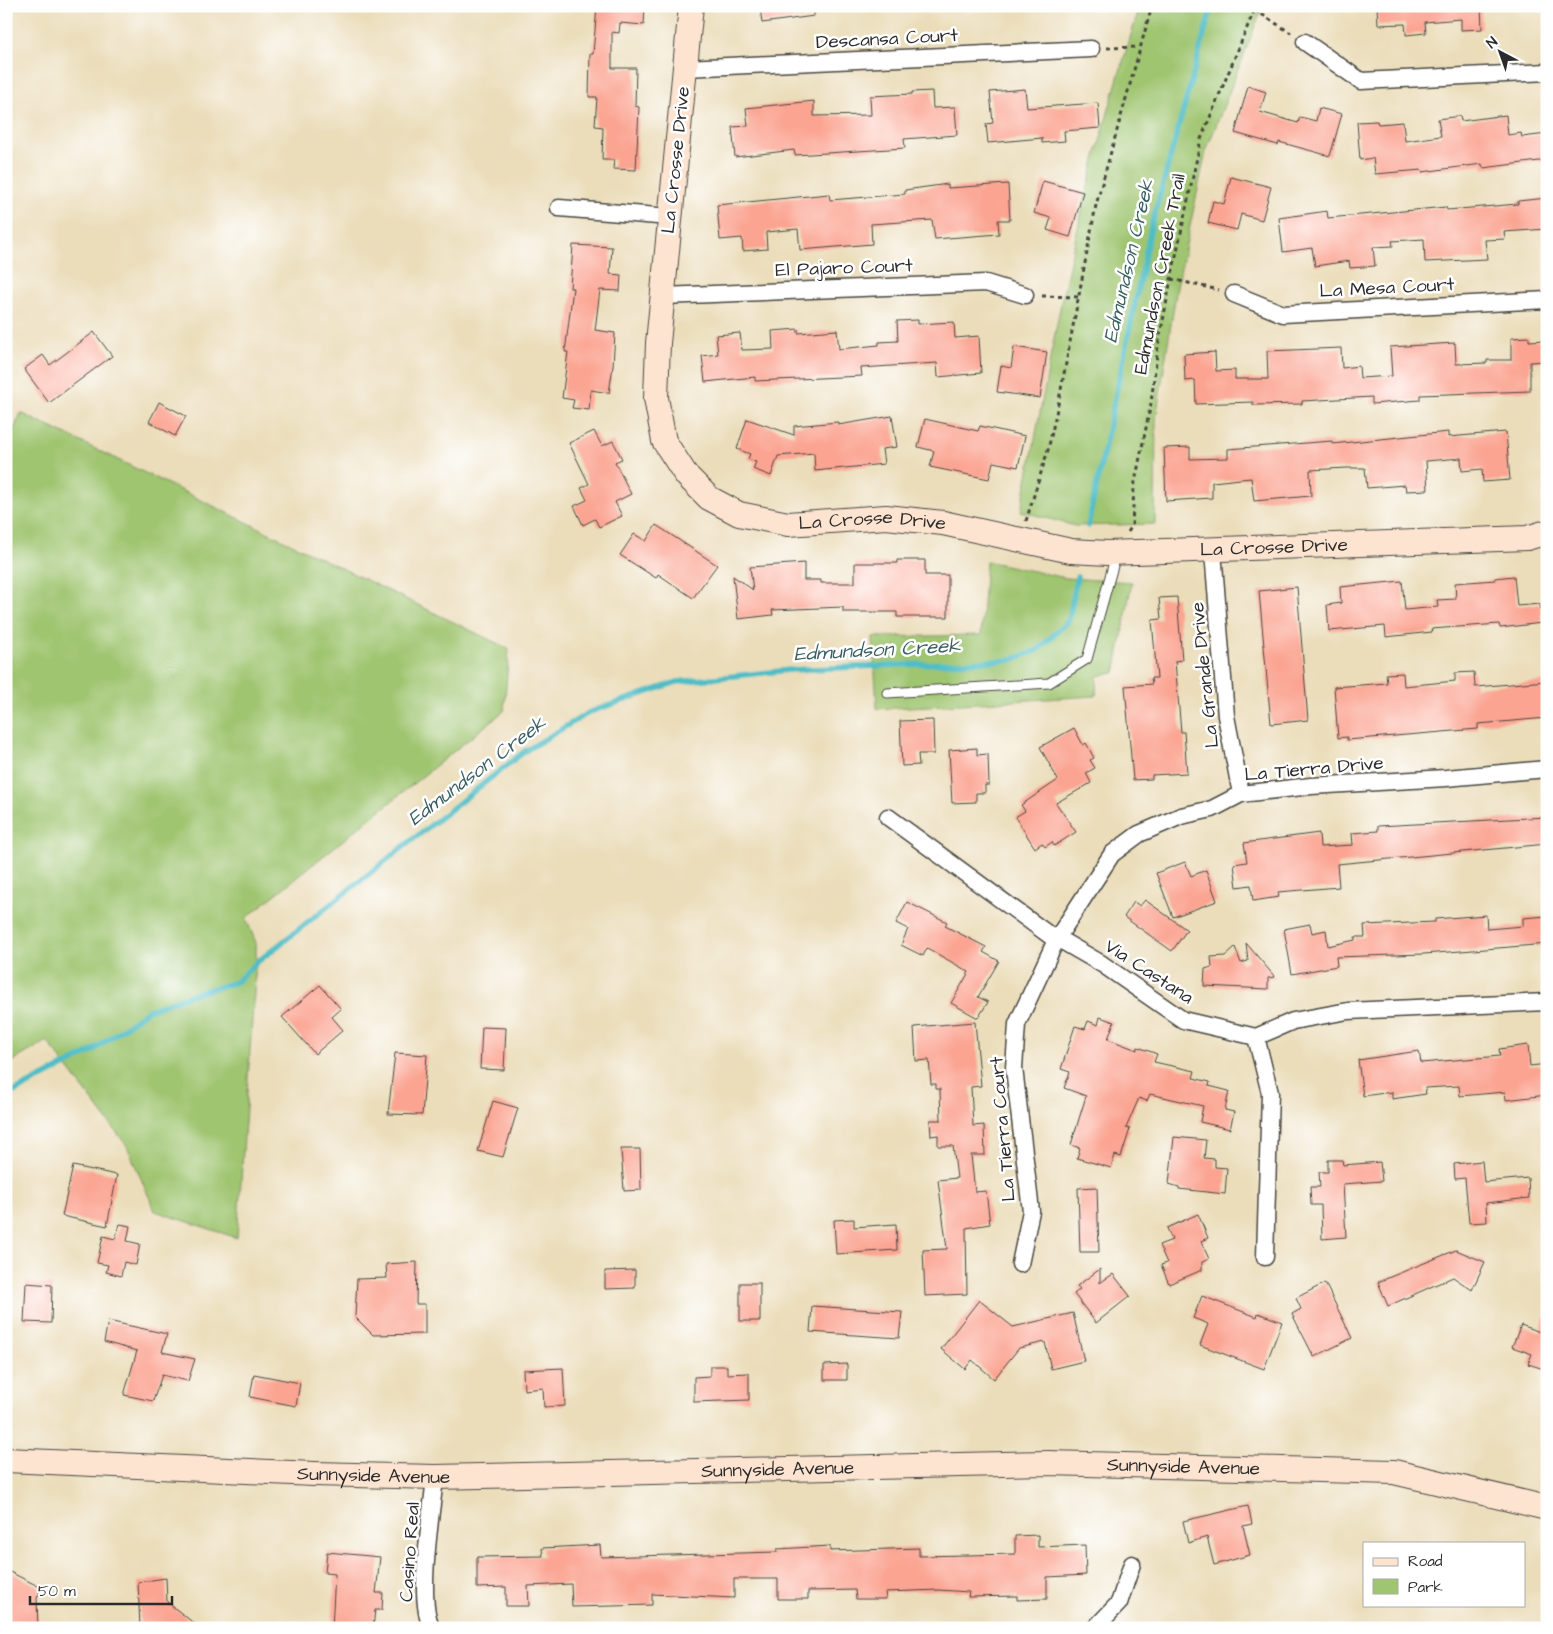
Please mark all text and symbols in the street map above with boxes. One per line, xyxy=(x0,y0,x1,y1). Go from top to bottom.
street label: Descansa Court xyxy=(815,22,959,56)
north arrow xyxy=(1476,28,1526,78)
text: N xyxy=(1482,32,1502,53)
street label: La Crosse Drive xyxy=(655,85,697,235)
street label: Edmundson Creek Trail xyxy=(1127,171,1193,377)
water label: Edmundson Creek xyxy=(1097,176,1162,345)
street label: El Pajaro Court xyxy=(775,252,913,284)
street label: La Mesa Court xyxy=(1319,271,1456,305)
street label: La Crosse Drive xyxy=(798,503,947,537)
street label: La Crosse Drive xyxy=(1199,531,1348,563)
street label: La Grande Drive xyxy=(1184,601,1226,749)
water label: Edmundson Creek xyxy=(793,632,962,668)
water label: Edmundson Creek xyxy=(402,709,552,832)
street label: La Tierra Drive xyxy=(1243,749,1385,789)
street label: Via Castana xyxy=(1099,933,1199,1011)
street label: La Tierra Court xyxy=(983,1055,1023,1203)
street label: Sunnyside Avenue xyxy=(1107,1451,1260,1482)
street label: Sunnyside Avenue xyxy=(701,1454,854,1484)
street label: Sunnyside Avenue xyxy=(297,1460,451,1491)
street label: Casino Real xyxy=(393,1501,427,1603)
legend xyxy=(1363,1542,1526,1606)
text: Road xyxy=(1408,1551,1443,1572)
scale bar xyxy=(30,1574,172,1606)
text: Park xyxy=(1408,1577,1443,1598)
text: 50 m xyxy=(38,1581,76,1602)

